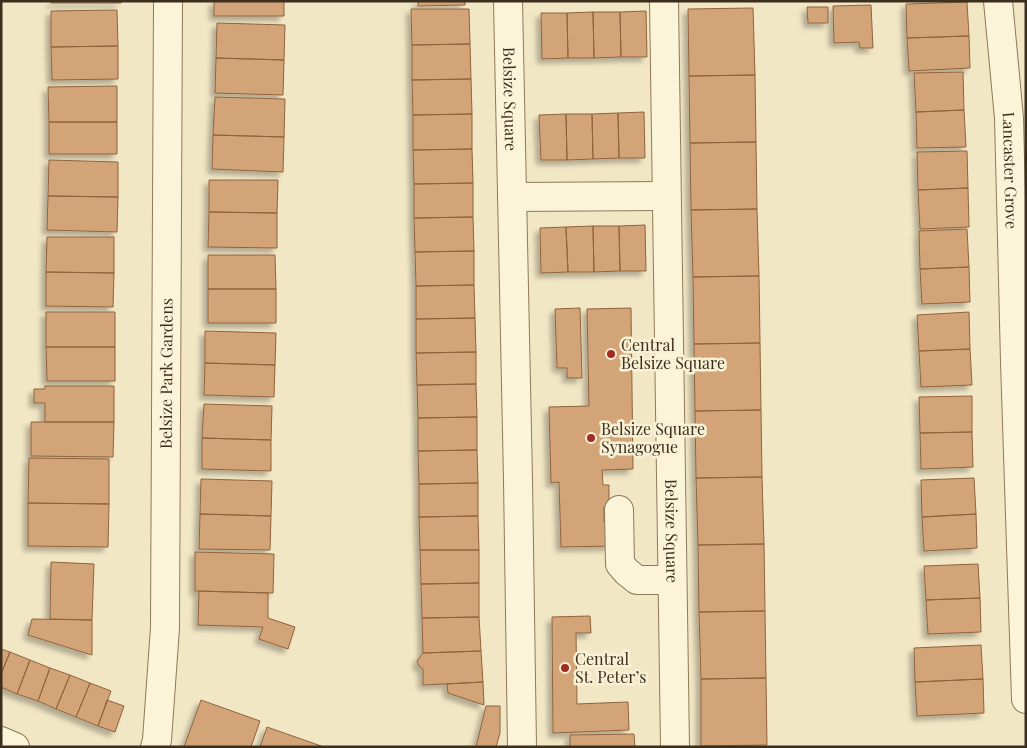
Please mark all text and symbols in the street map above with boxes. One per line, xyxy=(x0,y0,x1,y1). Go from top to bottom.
street label: Belsize Square xyxy=(499,47,522,151)
street label: Lancaster Grove xyxy=(998,111,1023,229)
street label: Belsize Park Gardens xyxy=(155,298,177,449)
place label: Central Belsize Square xyxy=(621,334,725,373)
marker: Central Belsize Square xyxy=(605,348,617,360)
place label: Belsize Square Synagogue xyxy=(601,418,705,457)
marker: Belsize Square Synagogue xyxy=(585,432,597,444)
street label: Belsize Square xyxy=(661,479,684,583)
place label: Central St. Peter’s xyxy=(575,648,646,687)
marker: Central St. Peter’s xyxy=(559,662,571,674)

